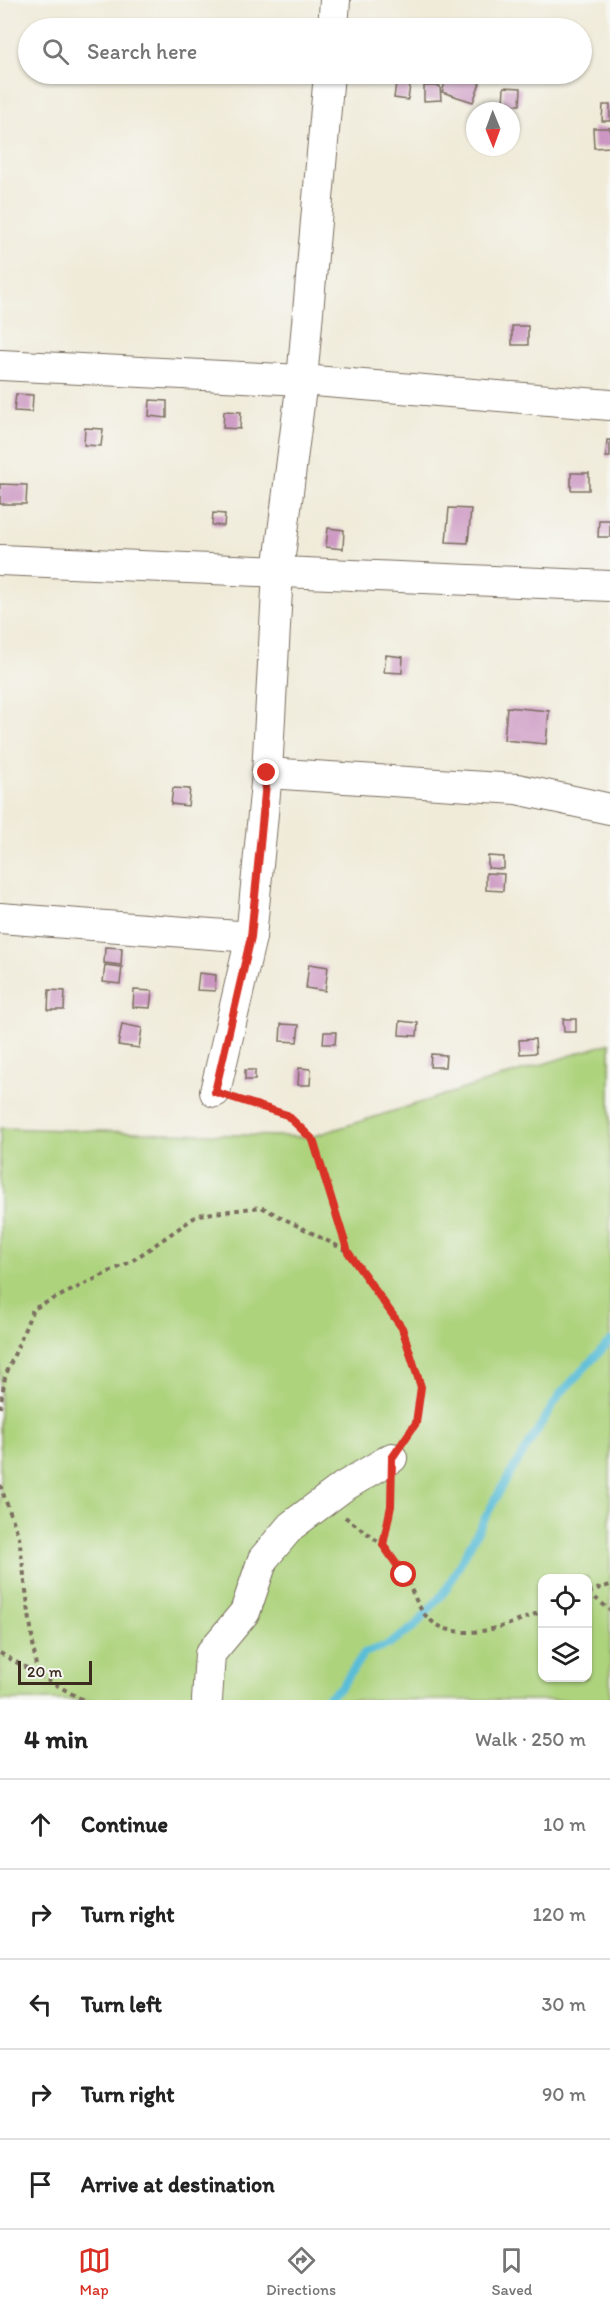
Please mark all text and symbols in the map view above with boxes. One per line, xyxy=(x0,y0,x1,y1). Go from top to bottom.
search box xyxy=(18,18,592,84)
icon: search xyxy=(39,35,72,68)
text: Search here xyxy=(87,38,197,65)
north arrow xyxy=(466,102,520,156)
route end xyxy=(253,759,279,785)
route start xyxy=(390,1561,416,1587)
map controls xyxy=(538,1574,592,1682)
button: locate xyxy=(538,1574,592,1628)
button: layers xyxy=(538,1628,592,1682)
scale bar xyxy=(18,1658,92,1686)
text: 20 m xyxy=(27,1662,62,1681)
text: 4 min xyxy=(24,1723,88,1755)
text: Walk · 250 m xyxy=(475,1727,586,1751)
icon: ahead xyxy=(24,1808,57,1841)
text: Continue xyxy=(81,1811,168,1838)
text: 10 m xyxy=(543,1812,586,1836)
icon: right xyxy=(24,1898,57,1931)
text: Turn right xyxy=(81,1901,175,1928)
text: 120 m xyxy=(533,1902,586,1926)
icon: left xyxy=(24,1988,57,2021)
text: Turn left xyxy=(81,1991,162,2018)
text: 30 m xyxy=(541,1992,586,2016)
icon: right xyxy=(24,2078,57,2111)
text: Turn right xyxy=(81,2081,175,2108)
text: 90 m xyxy=(542,2082,586,2106)
icon: arrive xyxy=(24,2168,57,2201)
text: Arrive at destination xyxy=(81,2171,275,2198)
tab: Map xyxy=(78,2244,111,2299)
tab: Directions xyxy=(266,2244,336,2299)
tab: Saved xyxy=(492,2244,532,2299)

